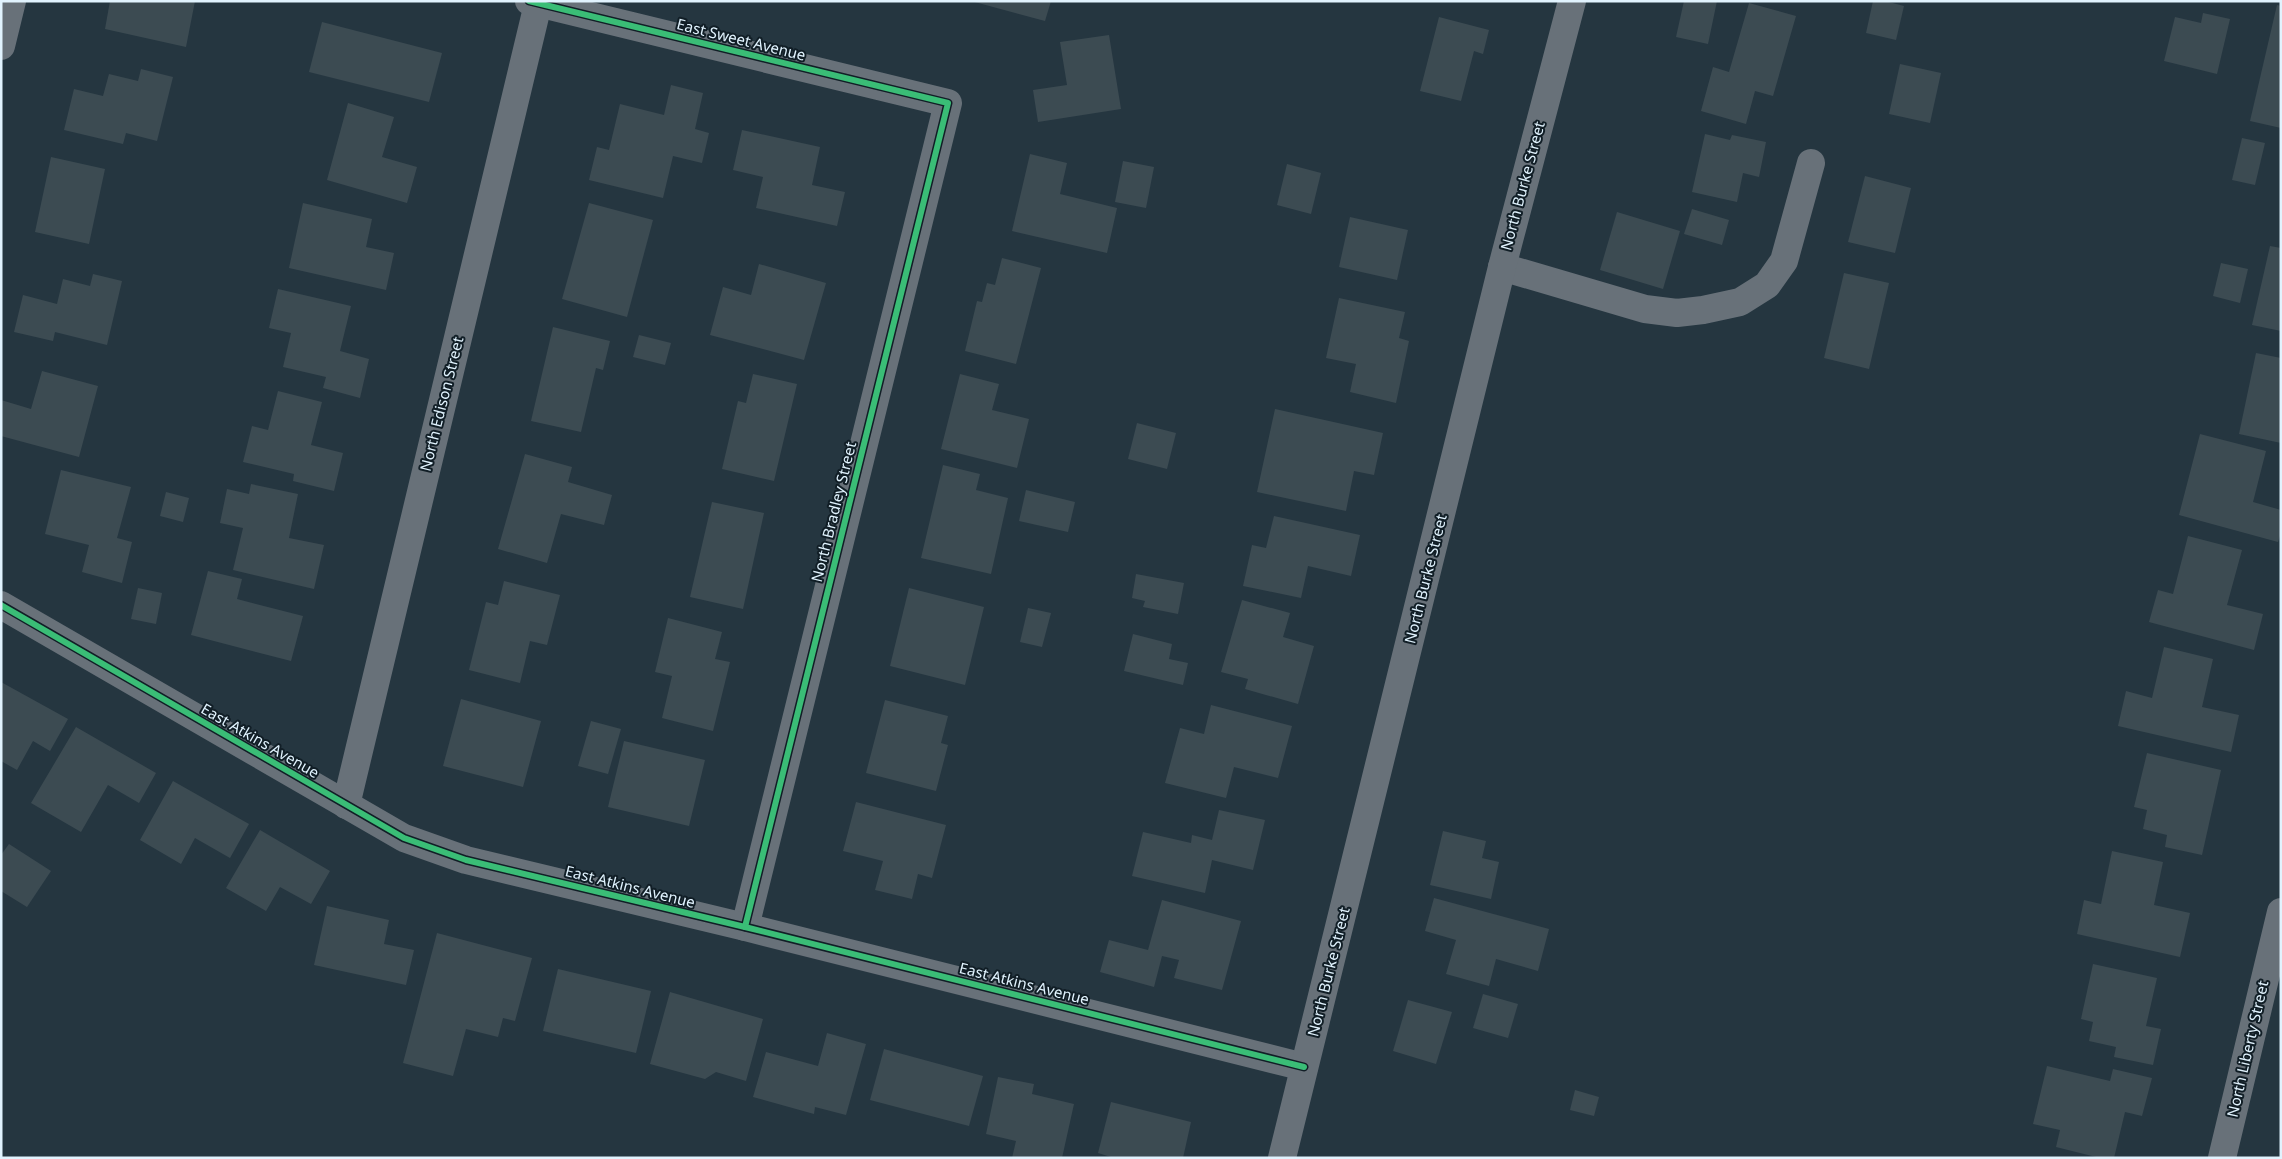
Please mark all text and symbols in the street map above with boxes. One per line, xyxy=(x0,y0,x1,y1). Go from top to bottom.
street label: East Sweet Avenue xyxy=(675,13,808,65)
street label: North Burke Street xyxy=(1495,118,1549,252)
street label: North Edison Street xyxy=(415,334,468,473)
street label: North Bradley Street xyxy=(806,439,860,584)
street label: North Burke Street xyxy=(1399,511,1451,646)
street label: East Atkins Avenue xyxy=(198,698,323,782)
street label: East Atkins Avenue xyxy=(563,860,697,912)
street label: North Burke Street xyxy=(1302,904,1354,1039)
street label: East Atkins Avenue xyxy=(957,957,1091,1009)
street label: North Liberty Street xyxy=(2222,978,2273,1119)

